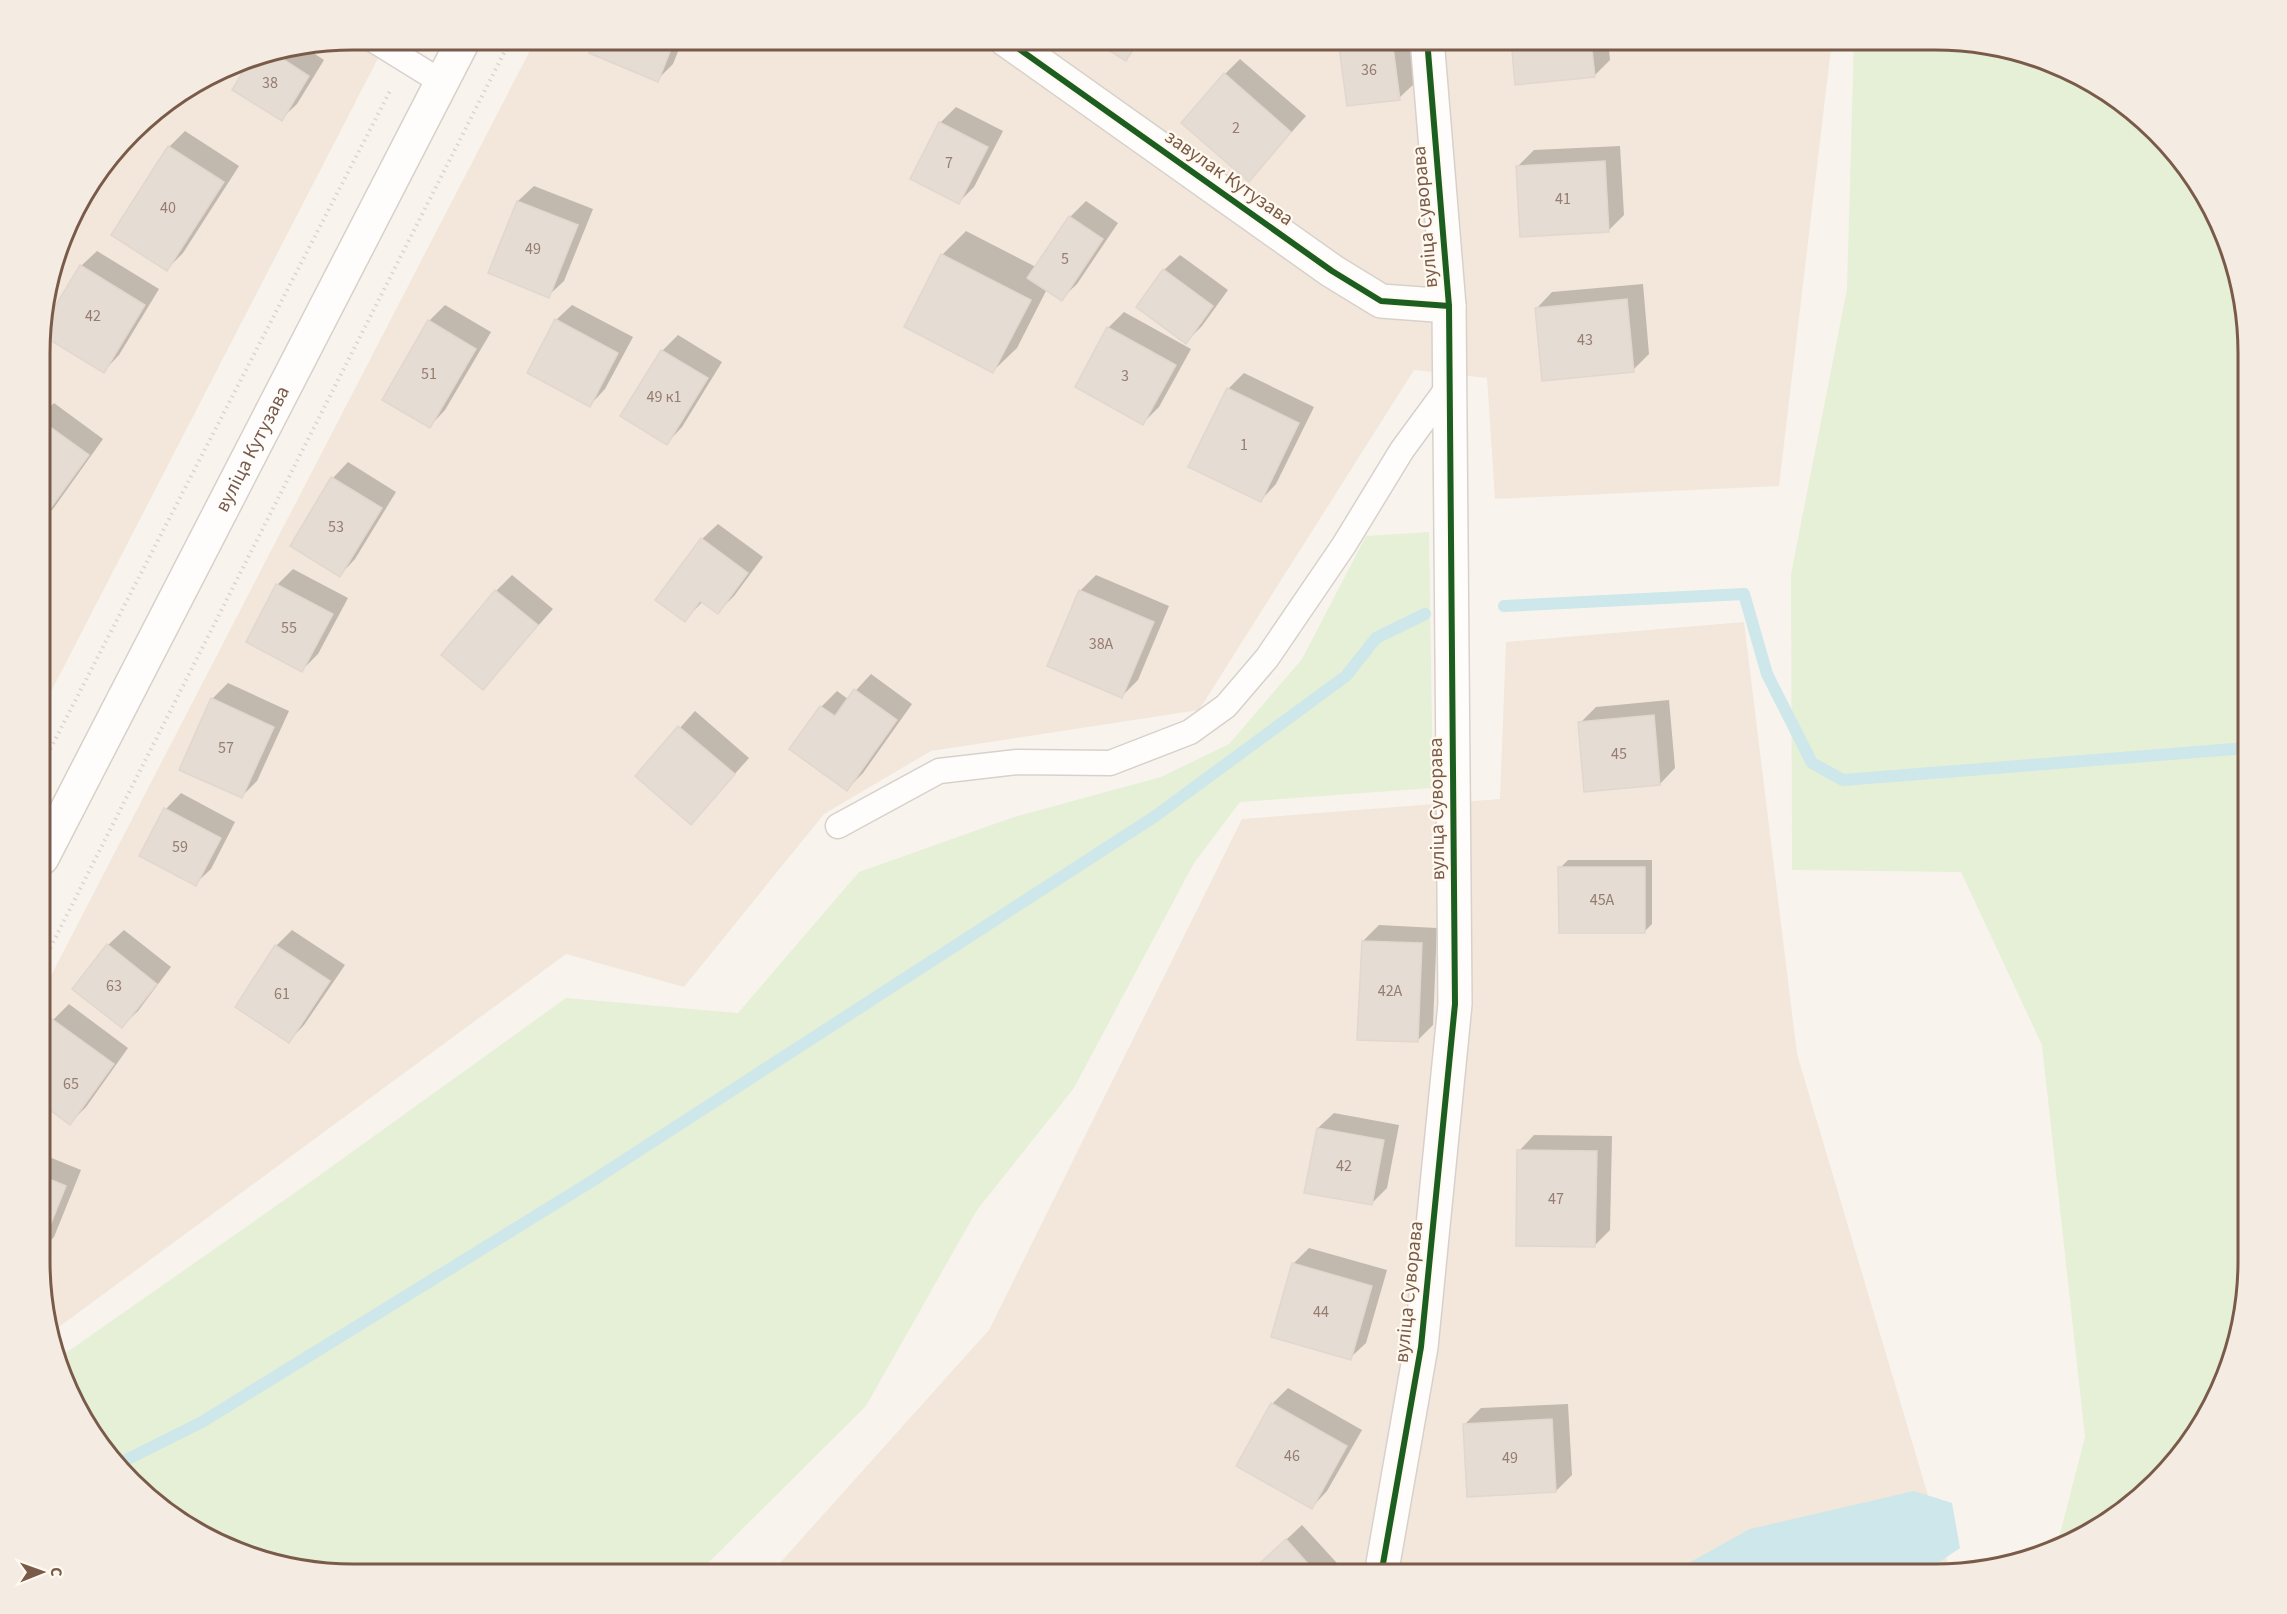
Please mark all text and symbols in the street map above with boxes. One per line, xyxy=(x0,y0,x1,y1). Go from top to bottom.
house number: 36 xyxy=(1361,59,1377,81)
house number: 38 xyxy=(262,72,278,94)
house number: 2 xyxy=(1232,117,1240,139)
street label: завулак Кутузава xyxy=(1159,123,1299,233)
street label: вуліца Суворава xyxy=(1405,145,1445,289)
house number: 7 xyxy=(945,152,953,174)
house number: 41 xyxy=(1555,188,1571,210)
house number: 40 xyxy=(160,197,176,219)
house number: 49 xyxy=(525,238,541,260)
house number: 5 xyxy=(1061,248,1069,270)
house number: 42 xyxy=(85,305,101,327)
house number: 43 xyxy=(1577,329,1593,351)
house number: 51 xyxy=(421,363,437,385)
house number: 3 xyxy=(1121,365,1129,387)
street label: вуліца Кутузава xyxy=(209,381,297,517)
house number: 49 к1 xyxy=(647,386,682,408)
house number: 1 xyxy=(1240,434,1248,456)
house number: 53 xyxy=(328,516,344,538)
house number: 55 xyxy=(281,617,297,639)
house number: 38А xyxy=(1089,633,1114,655)
house number: 57 xyxy=(218,737,234,759)
street label: вуліца Суворава xyxy=(1422,737,1452,881)
house number: 45 xyxy=(1611,743,1627,765)
house number: 59 xyxy=(172,836,188,858)
house number: 45А xyxy=(1590,889,1615,911)
house number: 63 xyxy=(106,975,122,997)
house number: 42А xyxy=(1378,980,1403,1002)
house number: 61 xyxy=(274,983,290,1005)
house number: 65 xyxy=(63,1073,79,1095)
house number: 42 xyxy=(1336,1155,1352,1177)
house number: 47 xyxy=(1548,1188,1564,1210)
street label: вуліца Суворава xyxy=(1388,1220,1430,1364)
house number: 44 xyxy=(1313,1301,1329,1323)
house number: 46 xyxy=(1284,1445,1300,1467)
house number: 49 xyxy=(1502,1447,1518,1469)
north arrow xyxy=(12,1542,72,1602)
text: С xyxy=(45,1567,67,1577)

